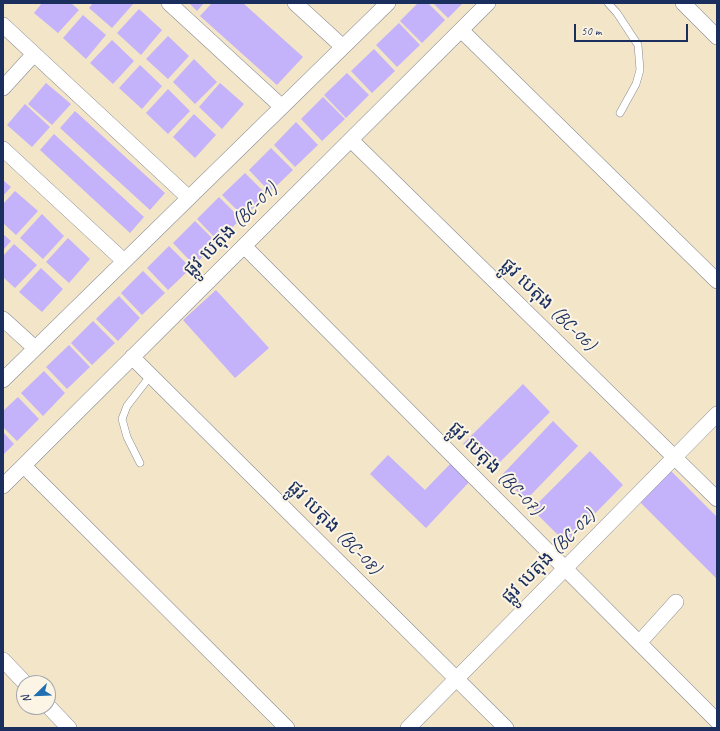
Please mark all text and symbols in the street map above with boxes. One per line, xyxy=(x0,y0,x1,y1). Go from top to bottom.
scale bar xyxy=(576,16,690,42)
text: 50 m xyxy=(581,23,601,39)
street label: ផ្លូវ បេតុង (BC-01) xyxy=(179,178,283,282)
street label: ផ្លូវ បេតុង (BC-06) xyxy=(496,254,600,356)
street label: ផ្លូវ បេតុង (BC-07) xyxy=(443,417,547,521)
street label: ផ្លូវ បេតុង (BC-08) xyxy=(282,476,386,580)
street label: ផ្លូវ បេតុង (BC-02) xyxy=(497,505,601,609)
north arrow xyxy=(16,675,56,715)
text: N xyxy=(18,693,34,705)

